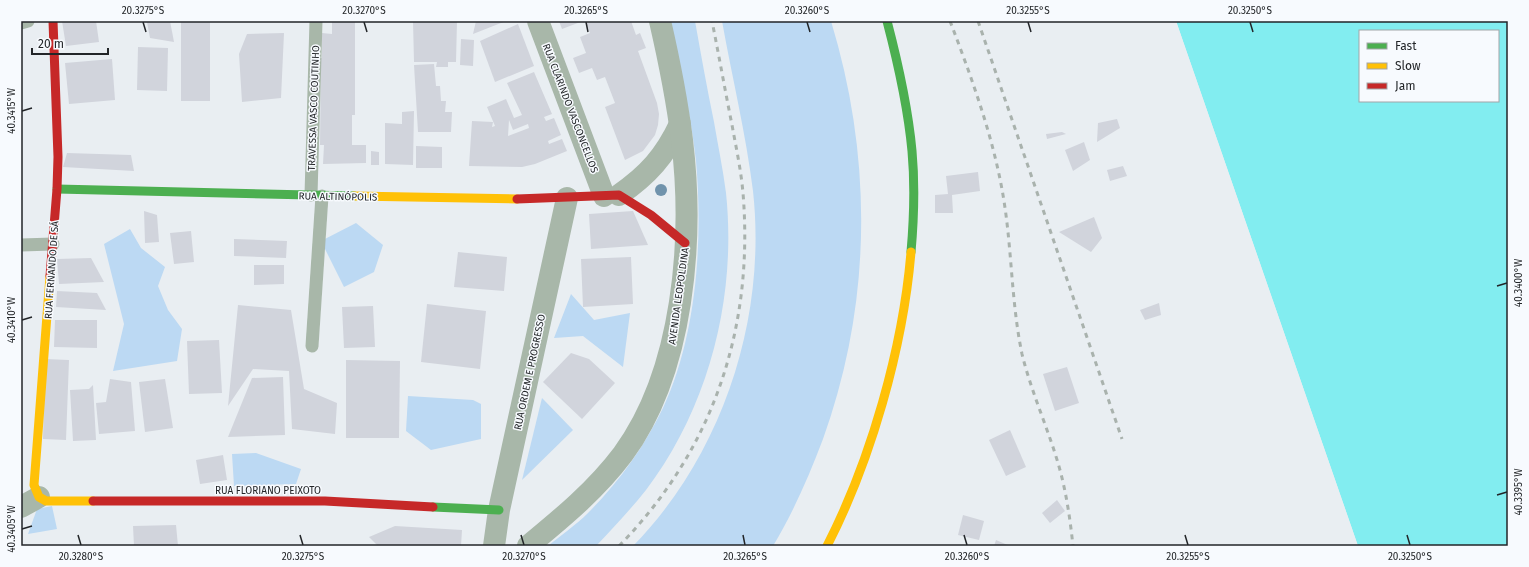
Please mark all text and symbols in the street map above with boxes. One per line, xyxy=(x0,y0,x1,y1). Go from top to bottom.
text: 20.3275°S xyxy=(122,5,165,17)
text: 20.3270°S xyxy=(342,5,386,17)
text: 20.3265°S xyxy=(564,5,608,17)
text: 20.3260°S xyxy=(785,5,830,17)
text: 20.3255°S xyxy=(1006,5,1050,17)
text: 20.3250°S xyxy=(1228,5,1273,17)
scale bar xyxy=(32,30,108,56)
legend xyxy=(1359,30,1499,102)
text: 20 m xyxy=(38,37,64,51)
text: Fast xyxy=(1395,39,1417,53)
street label: RUA CLARINDO VASCONCELLOS xyxy=(540,42,601,175)
street label: TRAVESSA VASCO COUTINHO xyxy=(306,45,322,171)
text: Slow xyxy=(1395,59,1421,73)
text: Jam xyxy=(1395,79,1415,93)
text: 40.3415°W xyxy=(6,87,18,134)
street label: RUA ALTINÓPOLIS xyxy=(299,188,378,204)
street label: RUA FERNANDO DE SÁ xyxy=(41,220,61,319)
street label: AVENIDA LEOPOLDINA xyxy=(666,247,692,345)
text: 40.3400°W xyxy=(1513,258,1525,307)
text: 40.3410°W xyxy=(6,296,18,343)
street label: RUA ORDEM E PROGRESSO xyxy=(512,313,548,431)
text: 40.3395°W xyxy=(1513,468,1525,515)
street label: RUA FLORIANO PEIXOTO xyxy=(215,485,321,497)
text: 40.3405°W xyxy=(6,504,18,553)
text: 20.3280°S xyxy=(59,551,104,563)
text: 20.3275°S xyxy=(282,551,325,563)
text: 20.3270°S xyxy=(502,551,546,563)
text: 20.3265°S xyxy=(723,551,767,563)
text: 20.3260°S xyxy=(945,551,990,563)
text: 20.3255°S xyxy=(1166,551,1210,563)
text: 20.3250°S xyxy=(1388,551,1433,563)

